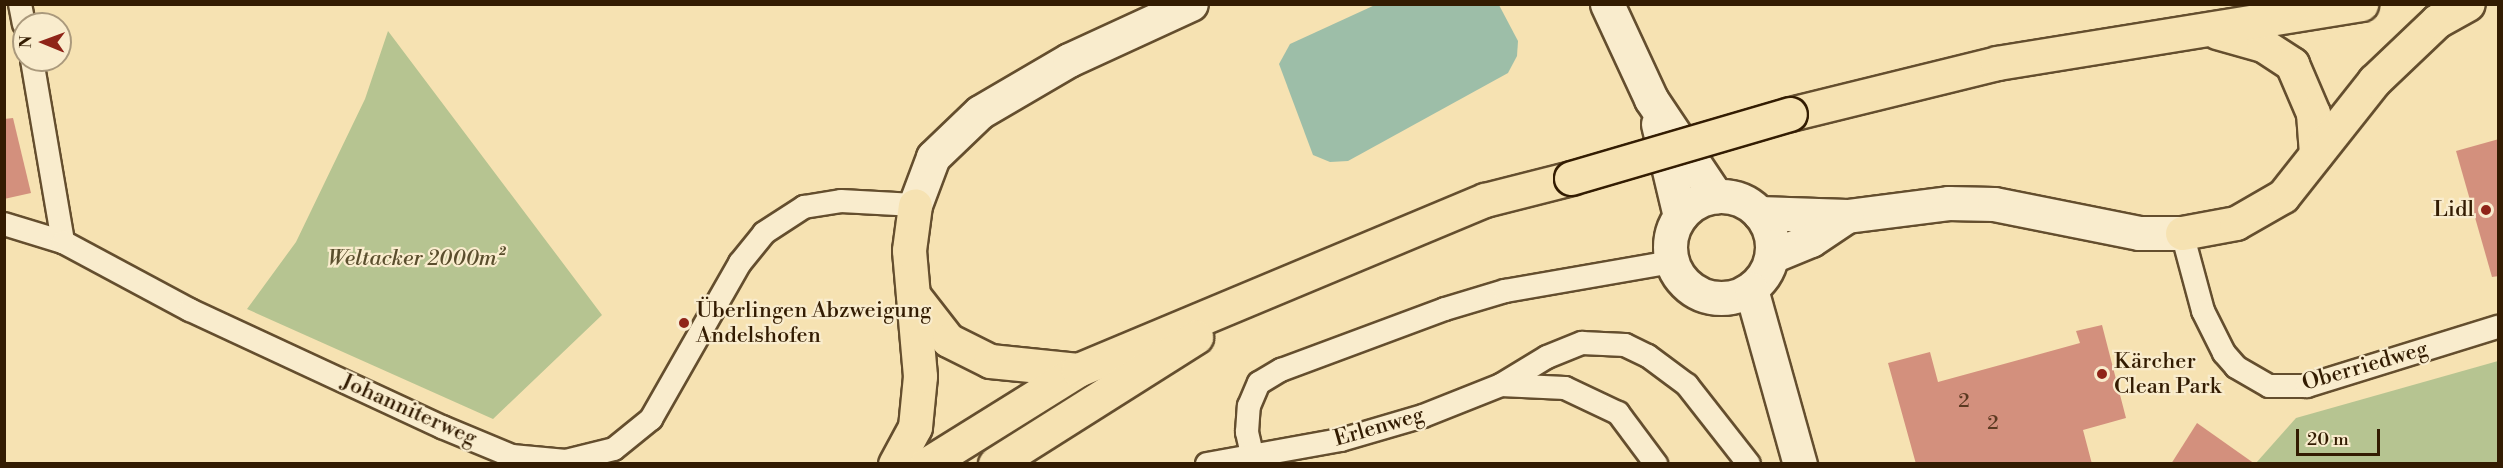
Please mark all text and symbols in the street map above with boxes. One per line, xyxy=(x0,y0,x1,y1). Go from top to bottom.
north arrow xyxy=(12,12,72,72)
text: N xyxy=(16,35,36,48)
place label: Lidl xyxy=(2433,197,2474,223)
marker: Lidl xyxy=(2479,203,2493,217)
park label: Weltacker 2000m² xyxy=(328,246,504,272)
place label: Überlingen Abzweigung Andelshofen xyxy=(696,297,931,348)
marker: Überlingen Abzweigung Andelshofen xyxy=(677,316,691,330)
street label: Oberriedweg xyxy=(2299,335,2431,397)
place label: Kärcher Clean Park xyxy=(2114,348,2221,400)
marker: Kärcher Clean Park xyxy=(2095,367,2109,381)
street label: Johanniterweg xyxy=(337,368,481,452)
house number: 2 xyxy=(1958,389,1970,413)
street label: Erlenweg xyxy=(1331,402,1427,452)
house number: 2 xyxy=(1987,411,1999,435)
scale bar xyxy=(2299,417,2383,455)
text: 20 m xyxy=(2307,428,2349,451)

